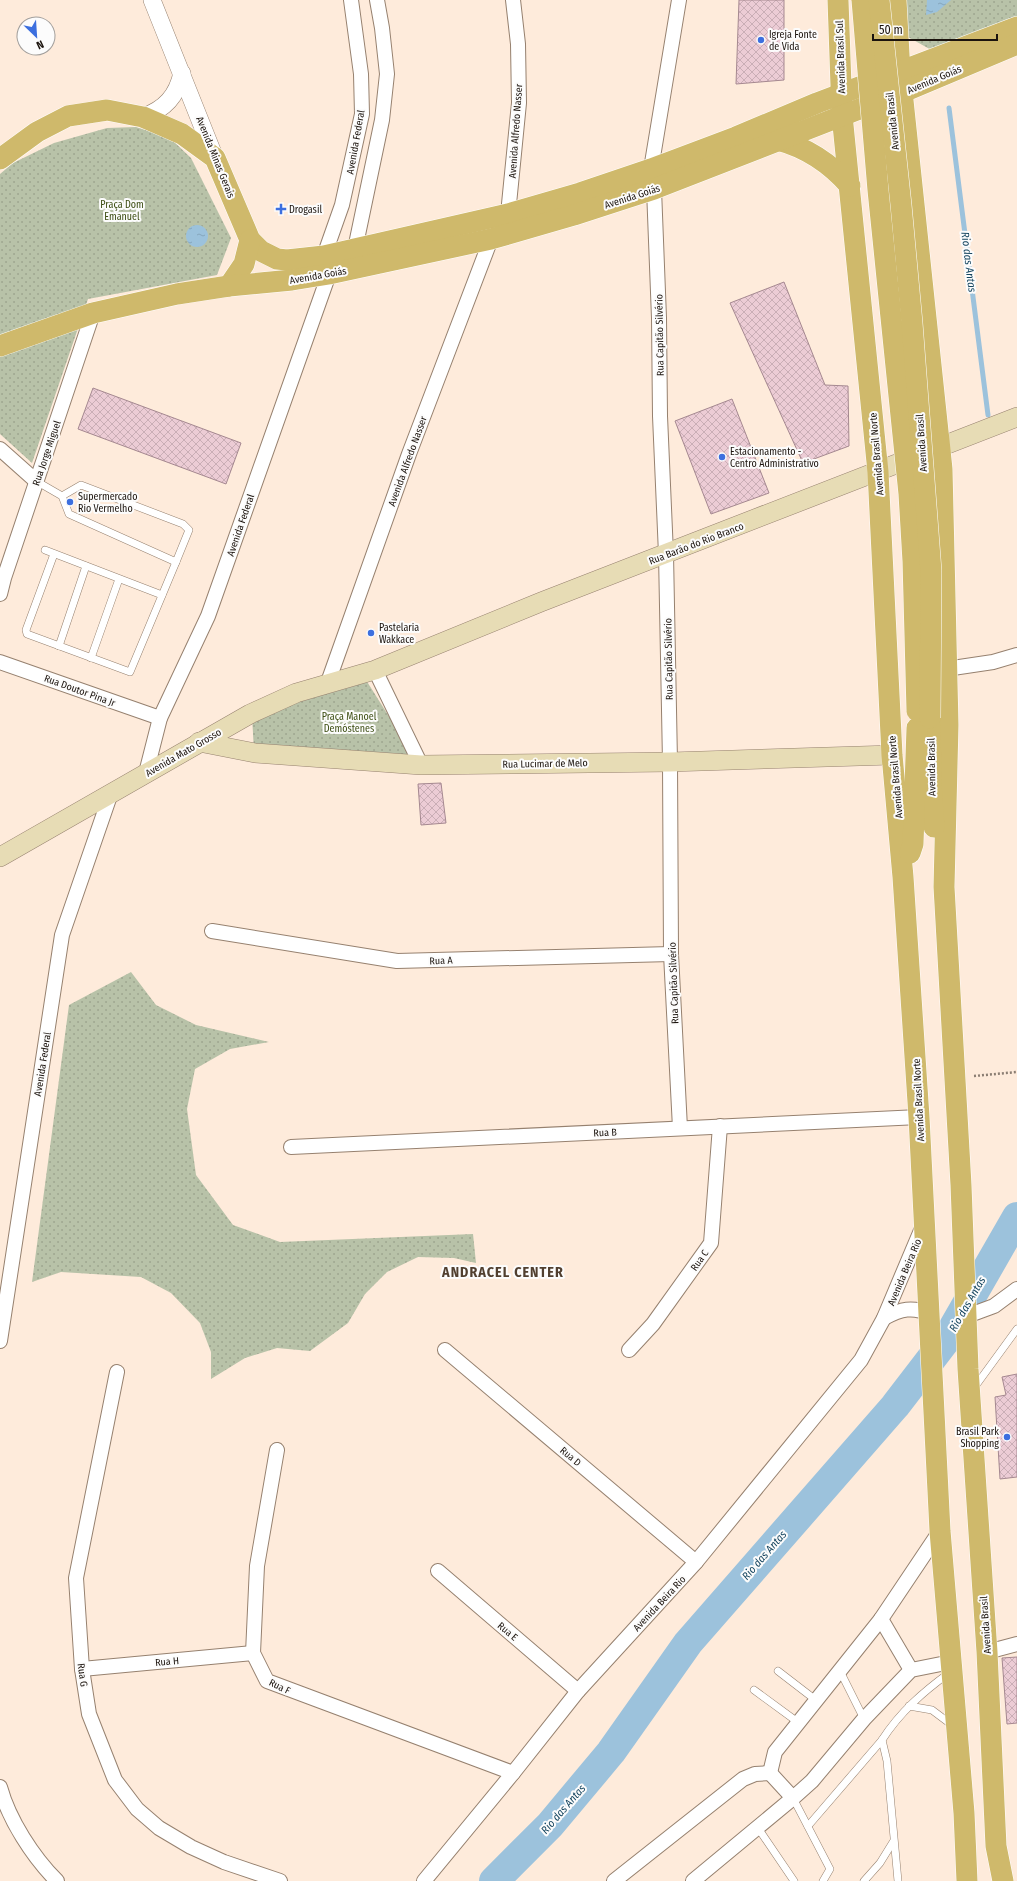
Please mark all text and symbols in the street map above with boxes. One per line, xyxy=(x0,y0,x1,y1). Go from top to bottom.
north arrow xyxy=(16,16,56,56)
scale bar xyxy=(873,16,997,42)
street label: Avenida Brasil Sul xyxy=(834,20,848,94)
text: 50 m xyxy=(879,23,903,37)
place label: Igreja Fonte de Vida xyxy=(769,29,817,53)
marker: Igreja Fonte de Vida xyxy=(756,35,766,45)
text: N xyxy=(34,37,46,52)
street label: Avenida Goiás xyxy=(906,63,963,97)
street label: Avenida Alfredo Nasser xyxy=(507,83,525,179)
street label: Avenida Brasil xyxy=(884,91,902,150)
street label: Avenida Federal xyxy=(344,109,368,175)
street label: Avenida Minas Gerais xyxy=(193,115,237,200)
street label: Avenida Goiás xyxy=(603,182,662,212)
park label: Praça Dom Emanuel xyxy=(100,199,144,223)
marker: Drogasil xyxy=(276,204,286,214)
place label: Drogasil xyxy=(289,204,322,216)
water label: Rio das Antas xyxy=(958,231,979,293)
street label: Avenida Goiás xyxy=(289,265,348,287)
street label: Rua Capitão Silvério xyxy=(653,294,667,376)
street label: Avenida Brasil Norte xyxy=(867,412,887,496)
street label: Avenida Brasil xyxy=(914,413,930,472)
street label: Avenida Alfredo Nasser xyxy=(386,414,430,508)
street label: Rua Jorge Miguel xyxy=(30,419,64,487)
place label: Estacionamento - Centro Administrativo xyxy=(730,446,819,470)
marker: Estacionamento - Centro Administrativo xyxy=(717,452,727,462)
place label: Supermercado Rio Vermelho xyxy=(78,491,137,515)
street label: Avenida Federal xyxy=(225,492,257,558)
marker: Supermercado Rio Vermelho xyxy=(65,497,75,507)
street label: Rua Barão do Rio Branco xyxy=(647,520,746,568)
street label: Rua Capitão Silvério xyxy=(662,618,676,700)
place label: Pastelaria Wakkace xyxy=(379,622,419,646)
marker: Pastelaria Wakkace xyxy=(366,628,376,638)
street label: Rua Doutor Pina Jr xyxy=(42,672,117,710)
park label: Praça Manoel Demóstenes xyxy=(322,711,377,735)
street label: Avenida Mato Grosso xyxy=(143,726,224,779)
street label: Avenida Brasil Norte xyxy=(886,735,906,819)
street label: Avenida Brasil xyxy=(925,738,939,796)
street label: Rua Lucimar de Melo xyxy=(502,757,588,771)
street label: Rua Capitão Silvério xyxy=(667,942,681,1024)
street label: Rua A xyxy=(429,955,454,967)
street label: Avenida Federal xyxy=(32,1031,54,1097)
street label: Avenida Brasil Norte xyxy=(911,1058,927,1142)
street label: Rua B xyxy=(593,1126,618,1140)
street label: Avenida Beira Rio xyxy=(885,1237,924,1308)
street label: Rua C xyxy=(688,1248,711,1273)
district label: ANDRACEL CENTER xyxy=(441,1264,564,1281)
water label: Rio das Antas xyxy=(947,1274,988,1334)
place label: Brasil Park Shopping xyxy=(956,1426,999,1450)
marker: Brasil Park Shopping xyxy=(1002,1432,1012,1442)
street label: Rua D xyxy=(557,1445,583,1469)
water label: Rio das Antas xyxy=(739,1528,790,1583)
street label: Avenida Beira Rio xyxy=(631,1573,689,1634)
street label: Avenida Brasil xyxy=(978,1595,994,1654)
street label: Rua E xyxy=(495,1620,520,1644)
street label: Rua H xyxy=(155,1655,180,1669)
street label: Rua G xyxy=(74,1663,90,1688)
street label: Rua F xyxy=(267,1677,293,1697)
water label: Rio das Antas xyxy=(538,1782,589,1837)

